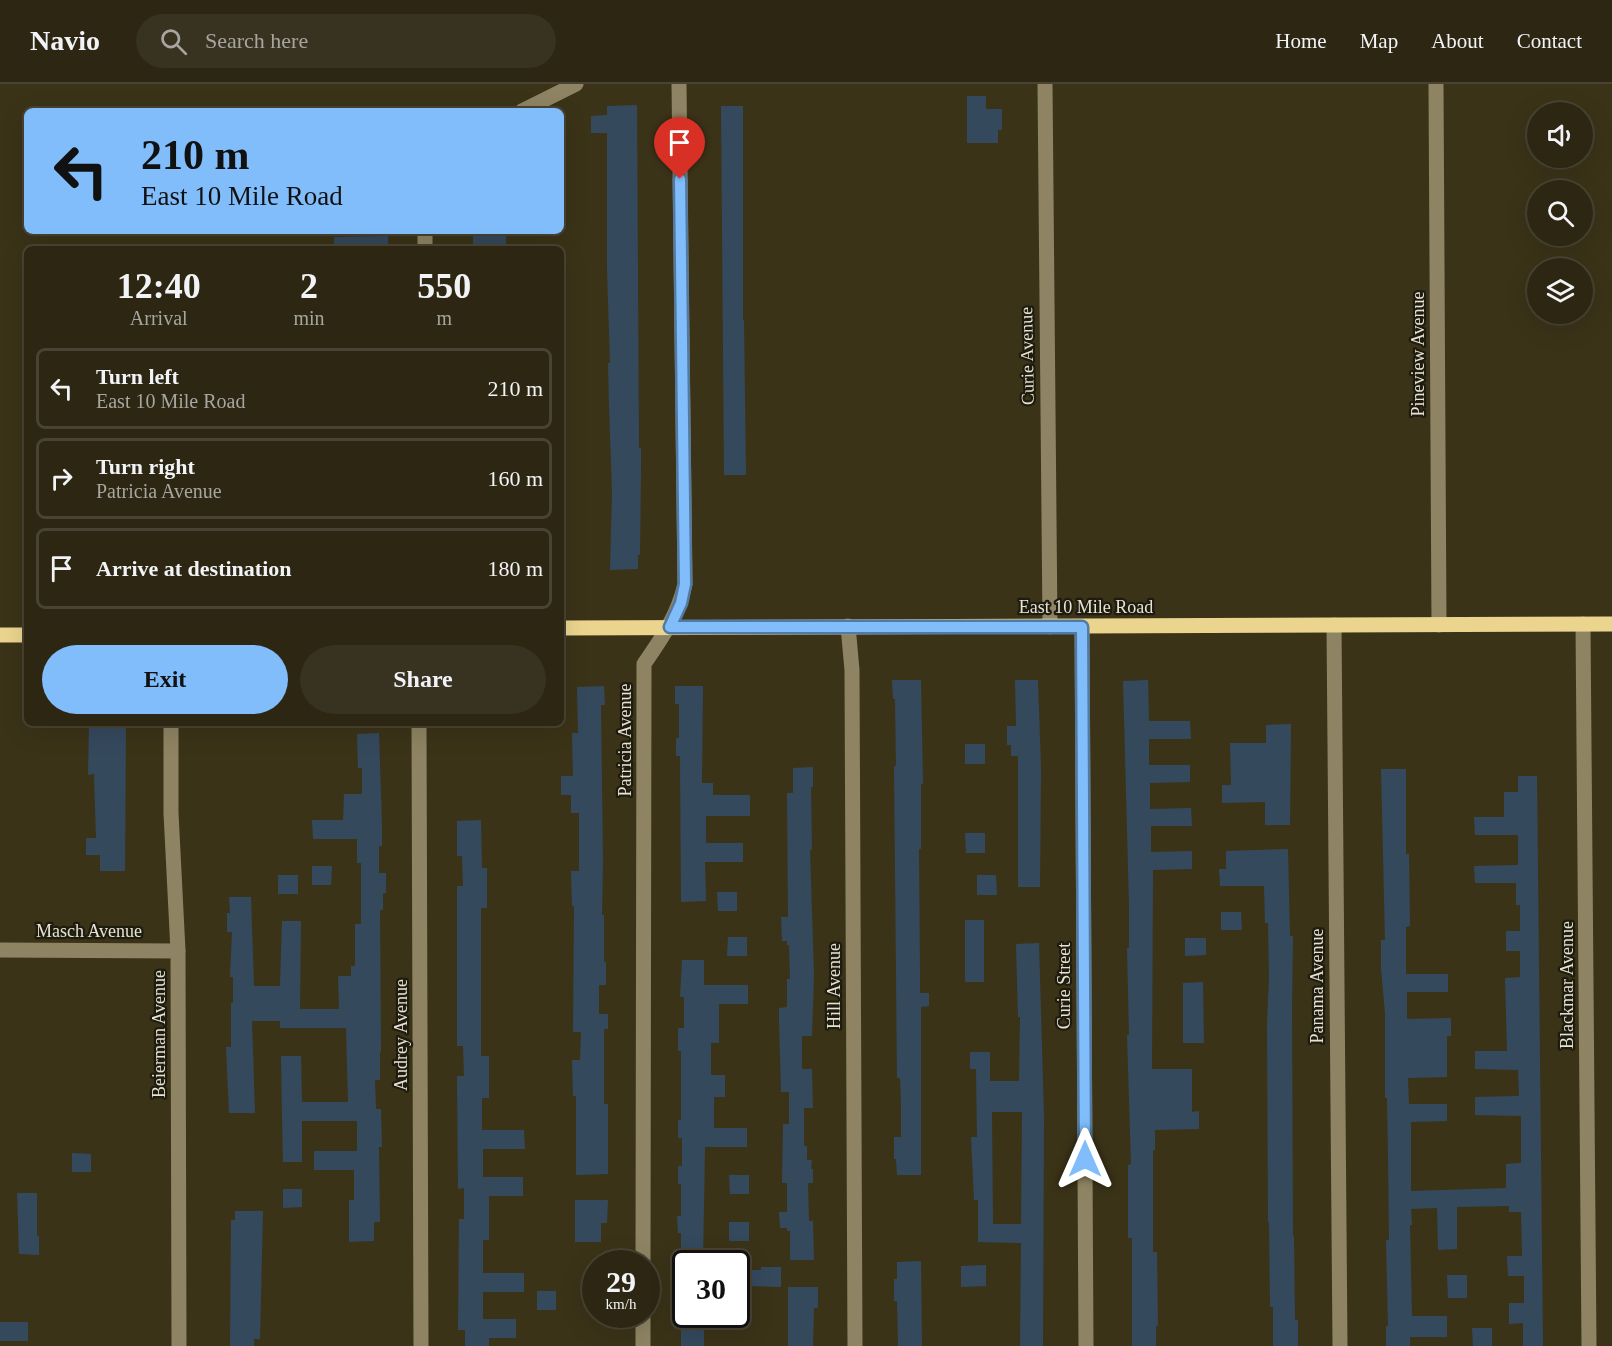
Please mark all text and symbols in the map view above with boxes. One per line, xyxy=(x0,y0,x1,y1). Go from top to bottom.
search box xyxy=(136,14,556,68)
text: Navio xyxy=(30,25,100,56)
icon: search xyxy=(157,25,190,58)
text: Search here xyxy=(205,28,308,53)
text: Home xyxy=(1275,29,1327,53)
text: Map xyxy=(1360,29,1398,53)
text: About xyxy=(1431,29,1484,53)
text: Contact xyxy=(1517,29,1582,53)
map controls xyxy=(1527,102,1593,324)
button: sound xyxy=(1527,102,1593,168)
pin xyxy=(654,117,705,179)
icon: arrive xyxy=(663,126,696,159)
icon: left xyxy=(42,132,120,210)
text: 210 m xyxy=(141,132,250,178)
button: search xyxy=(1527,180,1593,246)
text: East 10 Mile Road xyxy=(141,181,343,211)
button: layers xyxy=(1527,258,1593,324)
text: 12:40 xyxy=(117,266,201,306)
text: 2 xyxy=(300,266,318,306)
text: 550 xyxy=(417,266,471,306)
street label: Pineview Avenue xyxy=(1408,291,1428,417)
text: Arrival xyxy=(130,307,188,329)
text: min xyxy=(293,307,325,329)
text: m xyxy=(437,307,452,329)
street label: Curie Avenue xyxy=(1016,307,1038,405)
text: Turn left xyxy=(96,364,179,389)
icon: left xyxy=(45,372,78,405)
text: 210 m xyxy=(487,376,543,401)
text: East 10 Mile Road xyxy=(96,390,245,412)
text: Turn right xyxy=(96,454,195,479)
icon: right xyxy=(45,462,78,495)
text: 160 m xyxy=(487,466,543,491)
text: Patricia Avenue xyxy=(96,480,222,502)
icon: arrive xyxy=(45,552,78,585)
text: Arrive at destination xyxy=(96,556,292,581)
text: 180 m xyxy=(487,556,543,581)
street label: East 10 Mile Road xyxy=(1019,597,1153,617)
button: Exit xyxy=(42,645,288,714)
button: Share xyxy=(300,645,546,714)
street label: Patricia Avenue xyxy=(615,683,635,797)
street label: Masch Avenue xyxy=(36,921,142,941)
street label: Blackmar Avenue xyxy=(1557,921,1577,1049)
street label: Panama Avenue xyxy=(1307,928,1327,1044)
street label: Hill Avenue xyxy=(824,943,844,1029)
street label: Curie Street xyxy=(1054,943,1074,1029)
street label: Beierman Avenue xyxy=(149,970,169,1098)
street label: Audrey Avenue xyxy=(391,979,411,1091)
position arrow xyxy=(1053,1127,1117,1191)
speed limit sign: 30 xyxy=(672,1250,750,1328)
text: 29 xyxy=(606,1265,636,1298)
text: km/h xyxy=(606,1296,636,1312)

